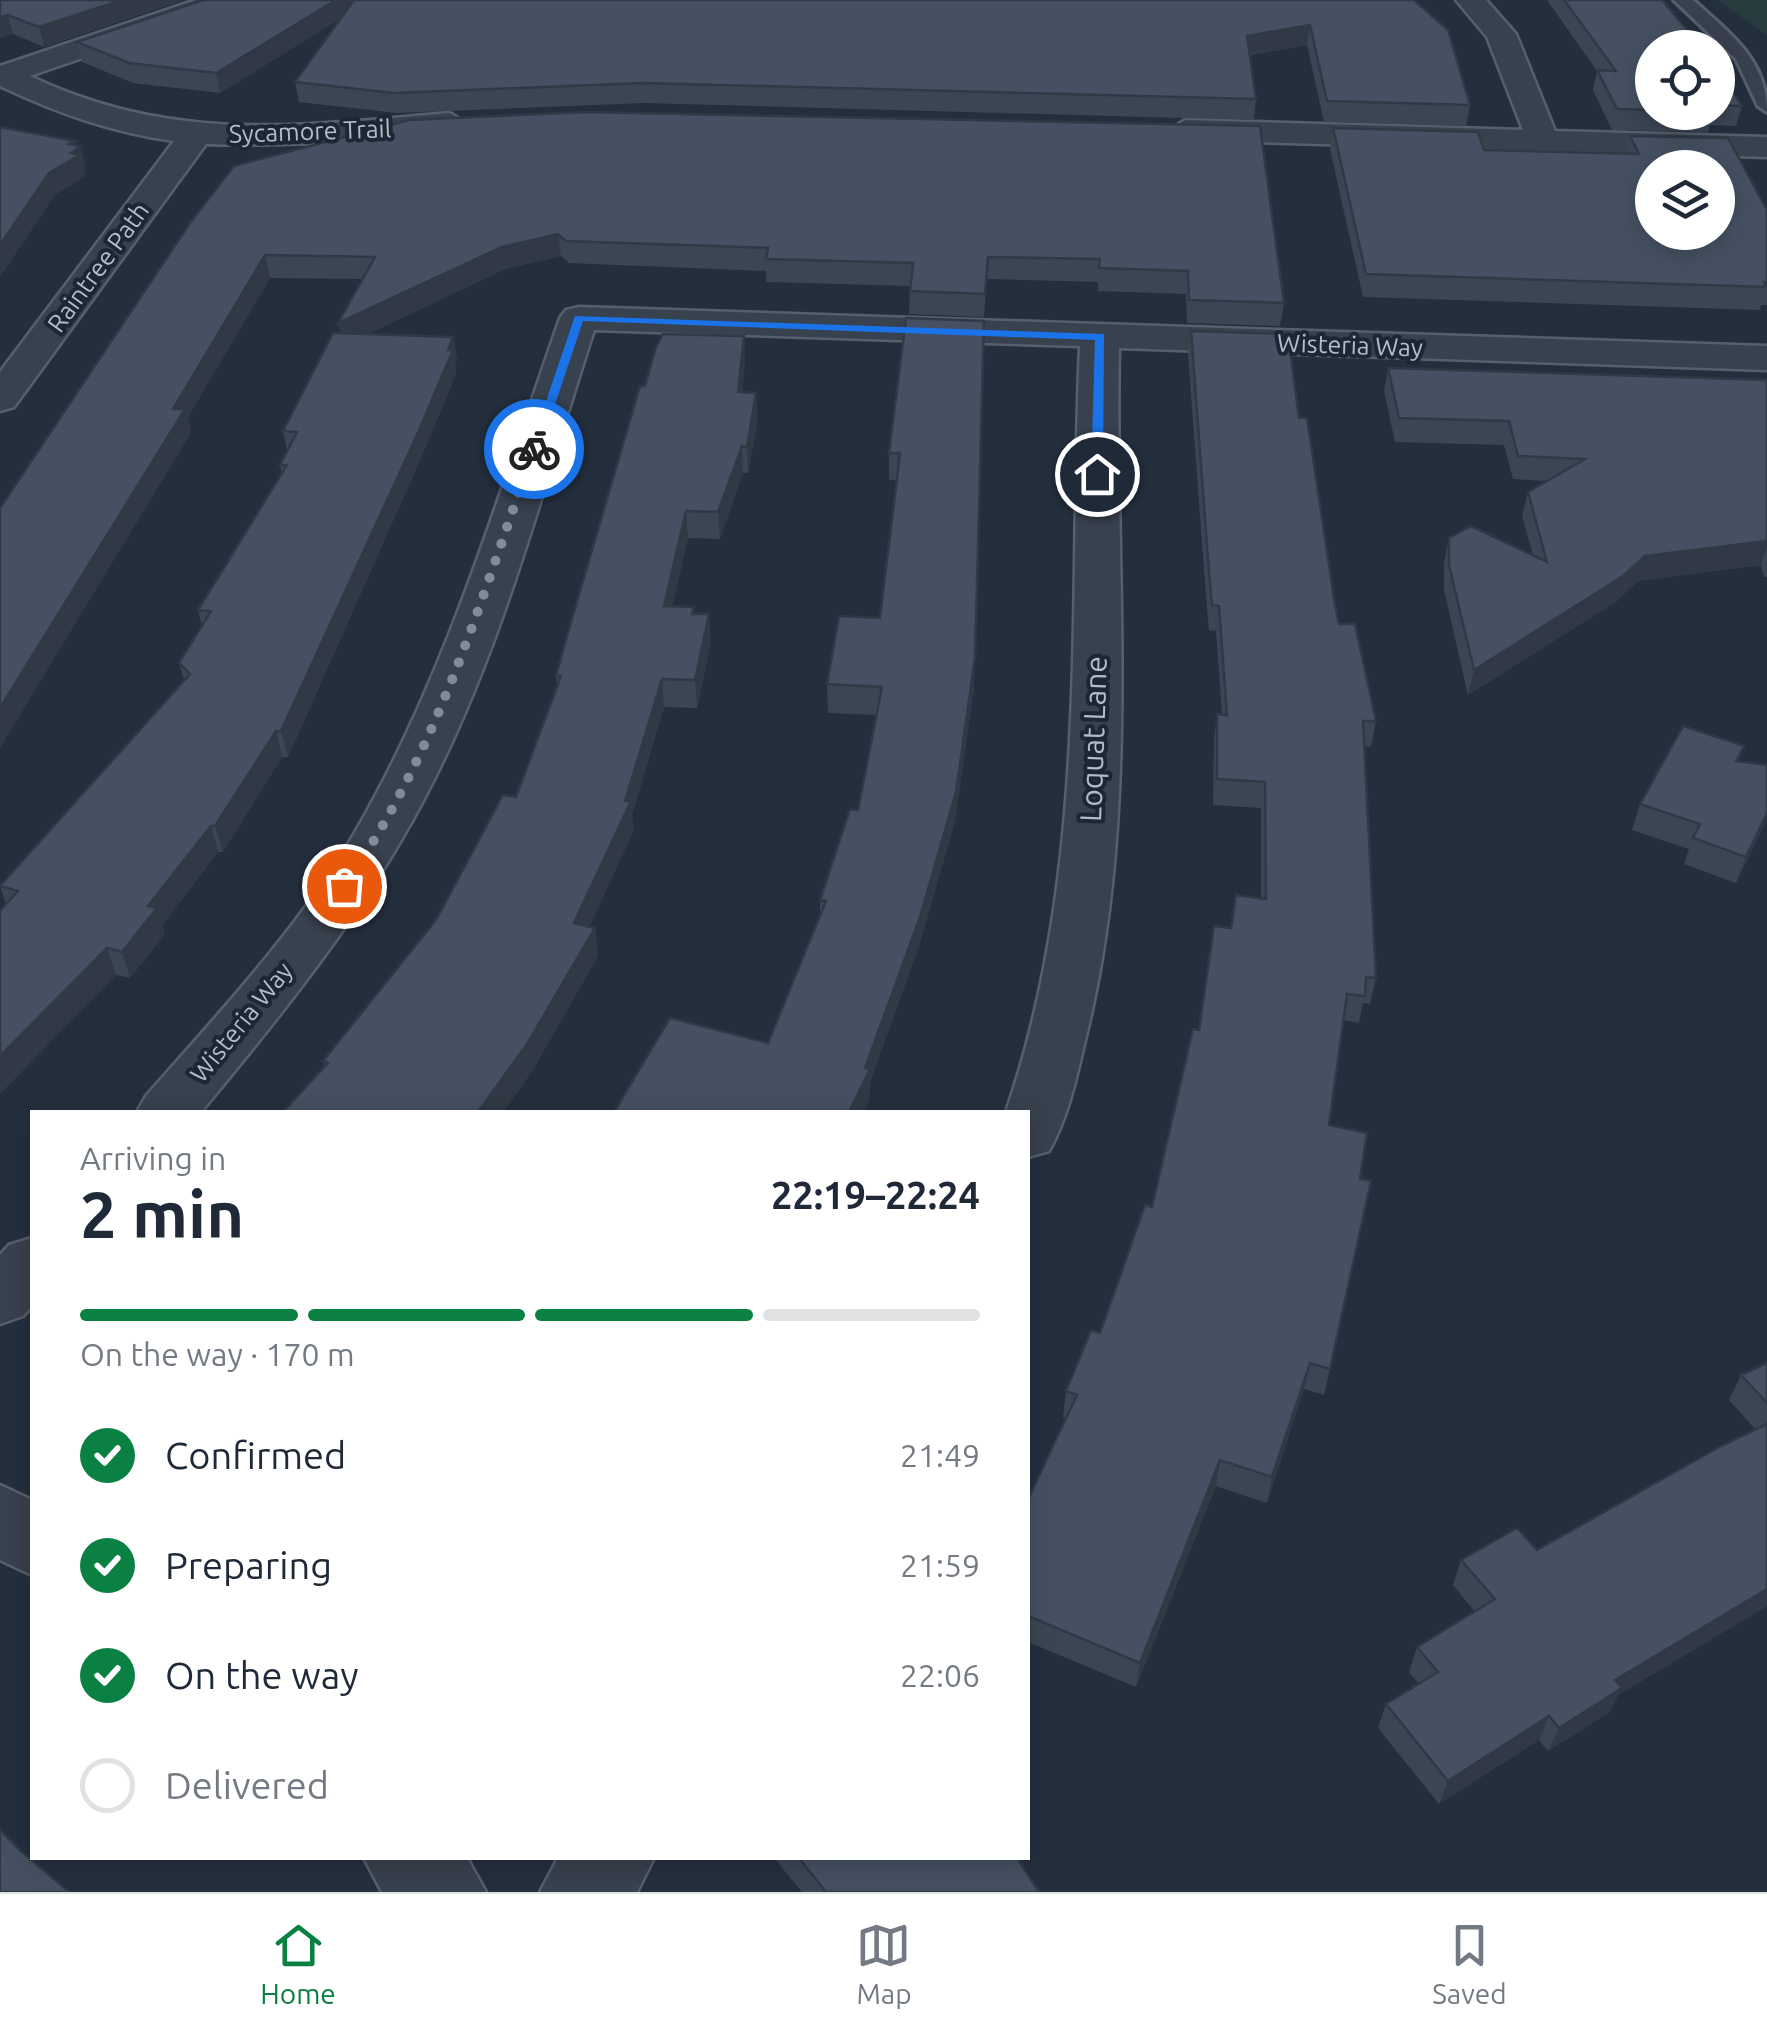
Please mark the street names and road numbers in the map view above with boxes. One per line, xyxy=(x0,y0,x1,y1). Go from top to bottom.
street label: Sycamore Trail xyxy=(228,114,392,148)
street label: Raintree Path xyxy=(42,197,154,337)
street label: Wisteria Way xyxy=(1277,328,1423,362)
street label: Loquat Lane xyxy=(1073,655,1113,823)
street label: Wisteria Way xyxy=(184,957,298,1087)

